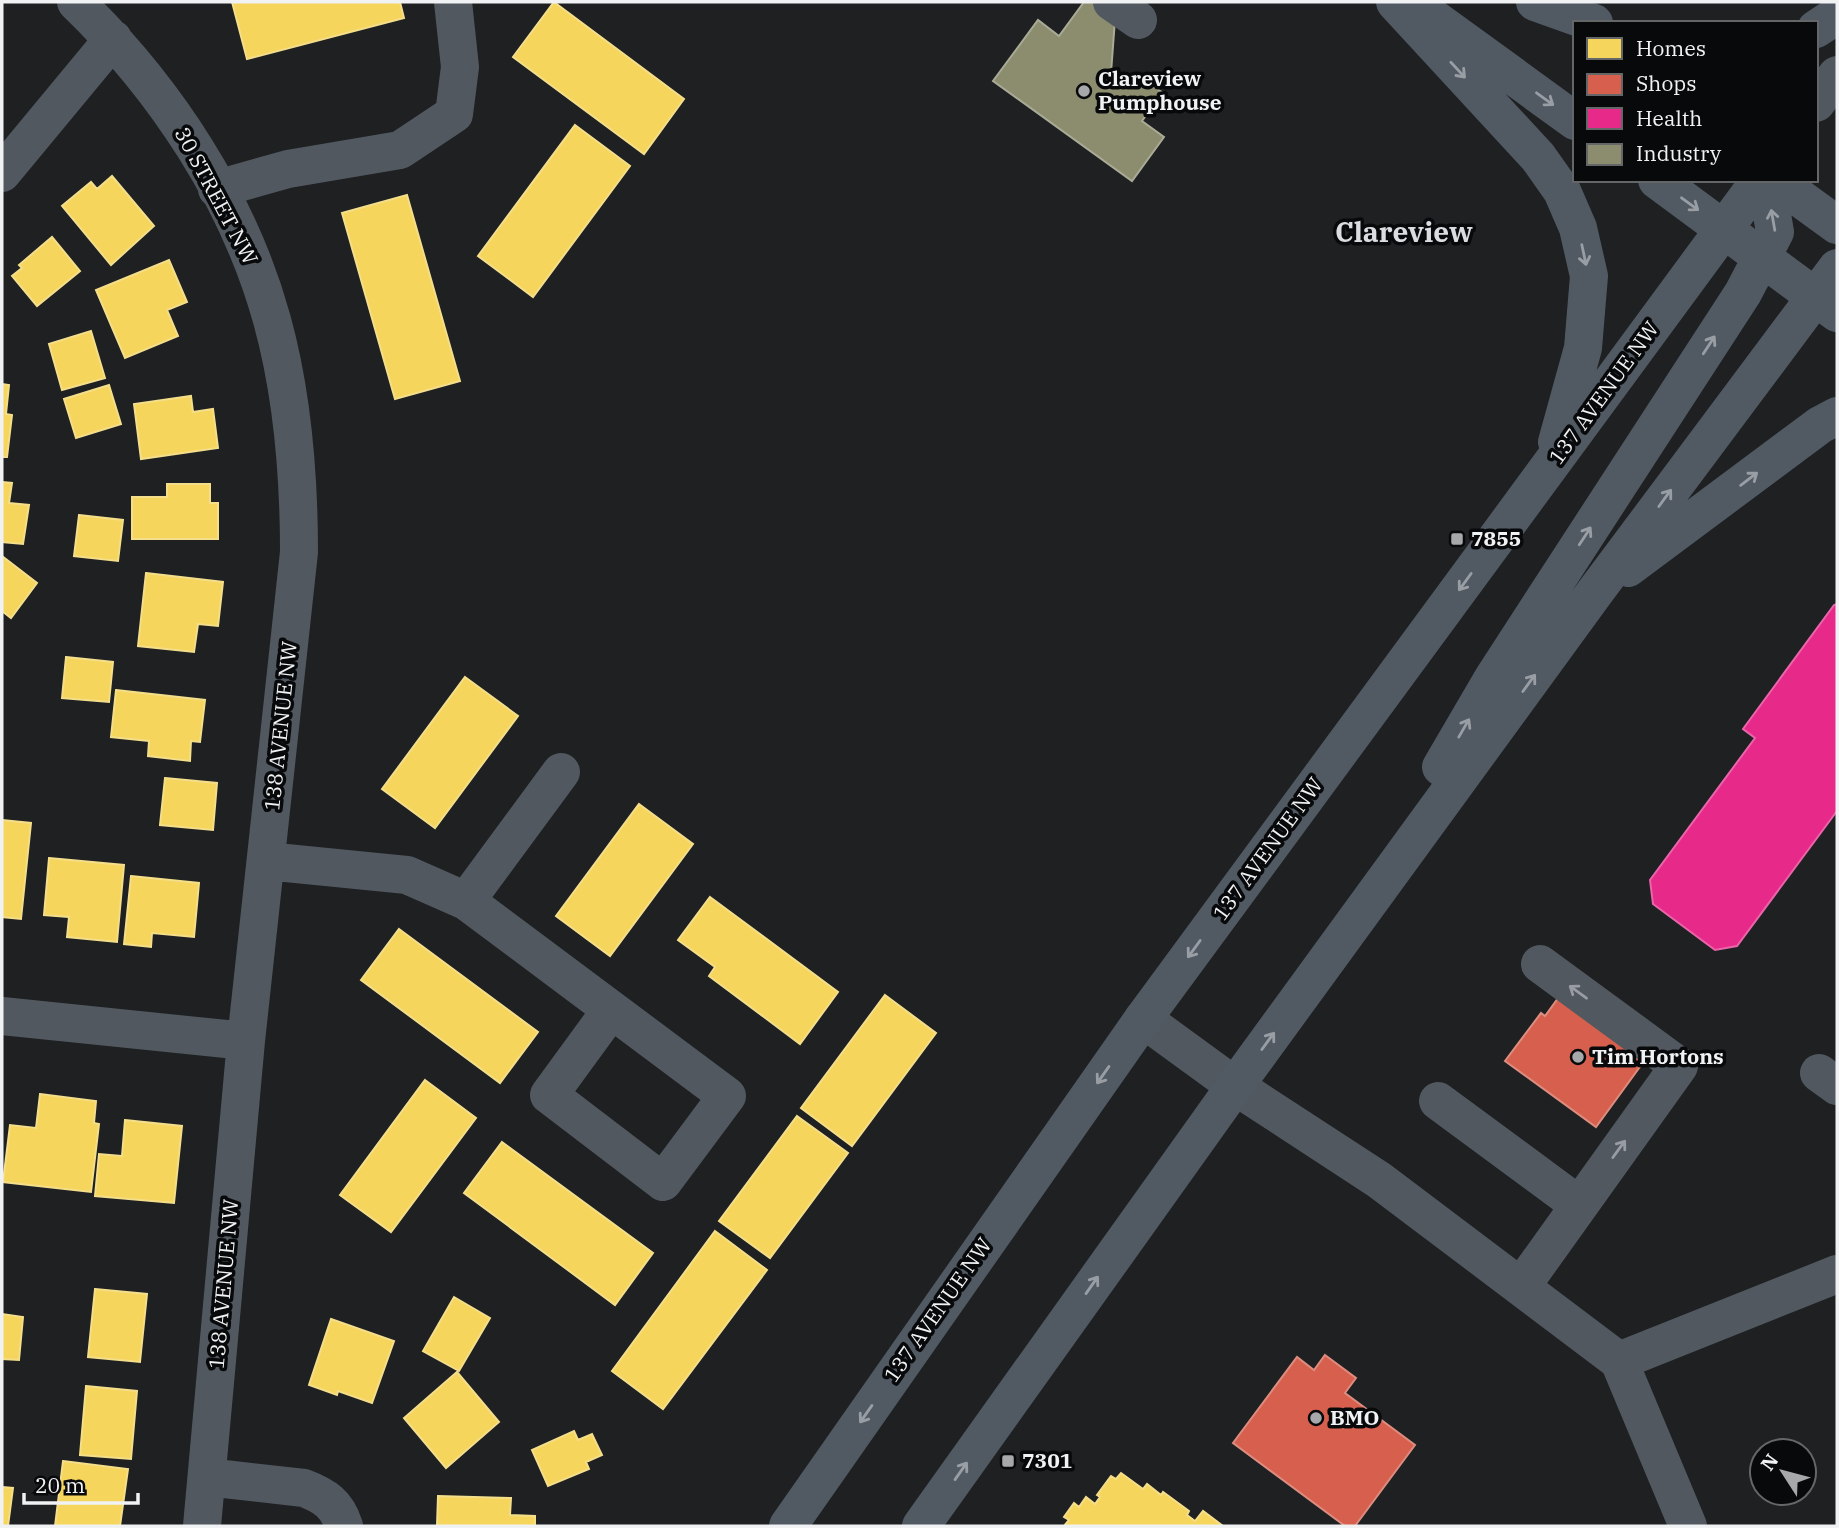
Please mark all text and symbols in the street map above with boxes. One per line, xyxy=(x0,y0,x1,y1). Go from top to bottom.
legend xyxy=(1573,21,1818,182)
text: Homes xyxy=(1636,34,1706,62)
one-way arrow xyxy=(1450,61,1466,79)
place label: Clareview Pumphouse xyxy=(1098,64,1222,116)
text: Shops xyxy=(1636,69,1696,97)
marker: Clareview Pumphouse xyxy=(1076,83,1092,99)
one-way arrow xyxy=(1535,92,1554,106)
text: Health xyxy=(1636,104,1702,132)
street label: 30 STREET NW xyxy=(169,122,265,269)
text: Industry xyxy=(1636,139,1722,167)
one-way arrow xyxy=(1680,197,1699,212)
one-way arrow xyxy=(1766,209,1779,232)
district label: Clareview xyxy=(1335,213,1473,250)
one-way arrow xyxy=(1578,243,1592,266)
street label: 137 AVENUE NW xyxy=(1542,315,1665,469)
one-way arrow xyxy=(1702,336,1716,356)
one-way arrow xyxy=(1739,471,1757,486)
one-way arrow xyxy=(1658,489,1672,508)
place label: 7855 xyxy=(1471,524,1521,552)
one-way arrow xyxy=(1578,527,1593,546)
marker: 7855 xyxy=(1449,531,1465,547)
one-way arrow xyxy=(1458,572,1473,590)
street label: 138 AVENUE NW xyxy=(257,640,303,812)
one-way arrow xyxy=(1522,674,1536,693)
one-way arrow xyxy=(1457,719,1471,739)
street label: 137 AVENUE NW xyxy=(1206,771,1329,925)
one-way arrow xyxy=(1187,939,1201,958)
one-way arrow xyxy=(1569,985,1588,999)
one-way arrow xyxy=(1260,1032,1275,1050)
place label: Tim Hortons xyxy=(1592,1042,1724,1070)
marker: Tim Hortons xyxy=(1570,1049,1586,1065)
one-way arrow xyxy=(1096,1065,1110,1084)
one-way arrow xyxy=(1612,1140,1626,1159)
street label: 138 AVENUE NW xyxy=(202,1198,244,1370)
street label: 137 AVENUE NW xyxy=(877,1232,997,1387)
one-way arrow xyxy=(1085,1276,1100,1295)
place label: BMO xyxy=(1330,1403,1380,1431)
one-way arrow xyxy=(859,1404,873,1423)
marker: BMO xyxy=(1308,1410,1324,1426)
north arrow xyxy=(1748,1437,1818,1507)
place label: 7301 xyxy=(1022,1446,1072,1474)
text: N xyxy=(1755,1449,1783,1475)
marker: 7301 xyxy=(1000,1453,1016,1469)
scale bar xyxy=(24,1462,138,1506)
one-way arrow xyxy=(953,1462,968,1481)
text: 20 m xyxy=(35,1471,85,1499)

